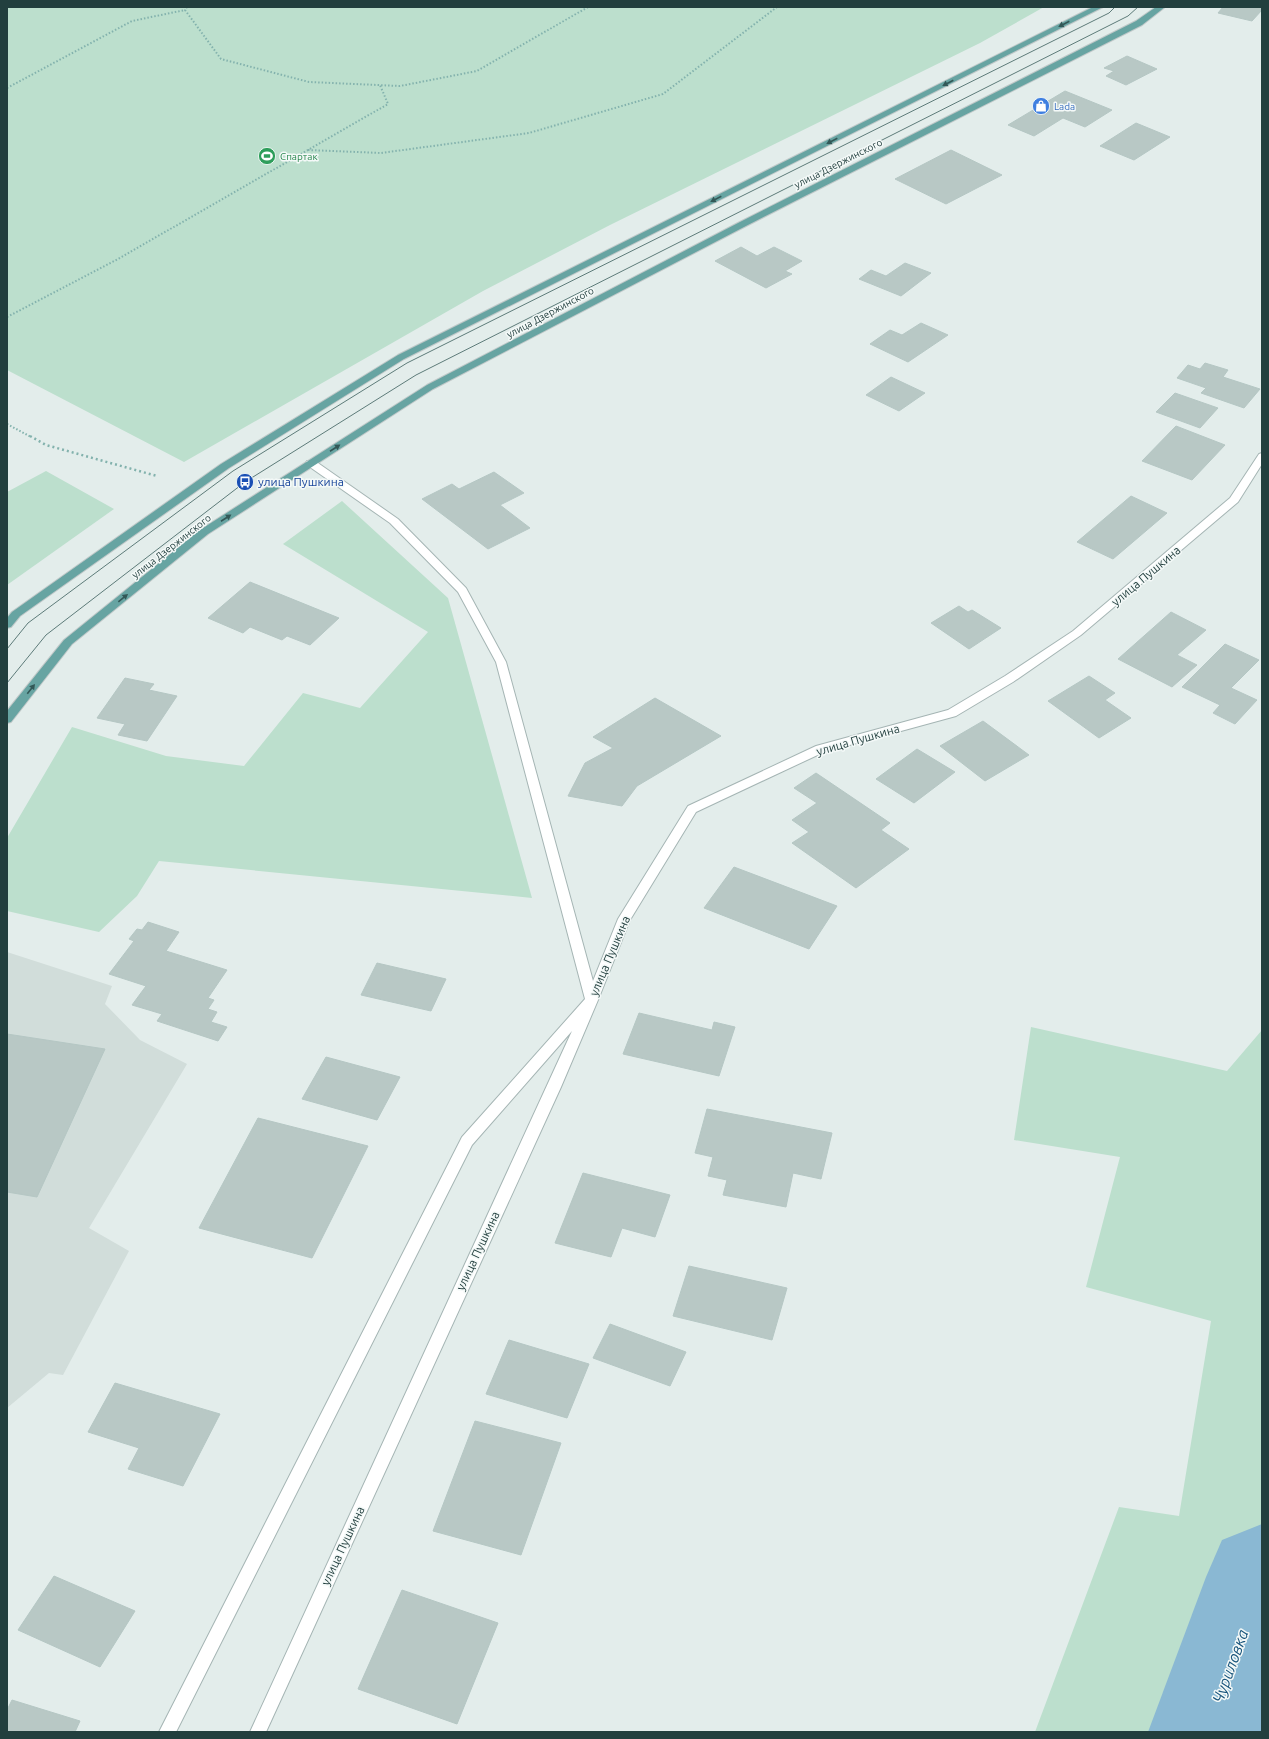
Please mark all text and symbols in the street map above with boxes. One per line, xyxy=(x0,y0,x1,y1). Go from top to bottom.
one-way arrow xyxy=(1059,21,1070,28)
one-way arrow xyxy=(942,80,954,86)
shop icon: Lada xyxy=(1031,96,1051,116)
place label: Lada xyxy=(1054,101,1075,112)
street label: улица Дзержинского xyxy=(792,136,884,190)
one-way arrow xyxy=(826,138,838,144)
sports icon: Спартак xyxy=(257,146,277,166)
place label: Спартак xyxy=(280,151,318,162)
one-way arrow xyxy=(710,196,721,202)
street label: улица Дзержинского xyxy=(505,285,596,340)
one-way arrow xyxy=(330,444,340,452)
bus stop icon: улица Пушкина xyxy=(235,472,255,492)
place label: улица Пушкина xyxy=(258,475,344,488)
street label: улица Дзержинского xyxy=(130,512,213,581)
one-way arrow xyxy=(220,515,232,522)
street label: улица Пушкина xyxy=(1109,543,1183,608)
one-way arrow xyxy=(117,593,128,602)
one-way arrow xyxy=(27,683,35,694)
street label: улица Пушкина xyxy=(815,721,901,758)
street label: улица Пушкина xyxy=(587,914,632,998)
street label: улица Пушкина xyxy=(454,1209,502,1292)
street label: улица Пушкина xyxy=(319,1504,367,1587)
water label: Чуриловка xyxy=(1208,1627,1252,1705)

